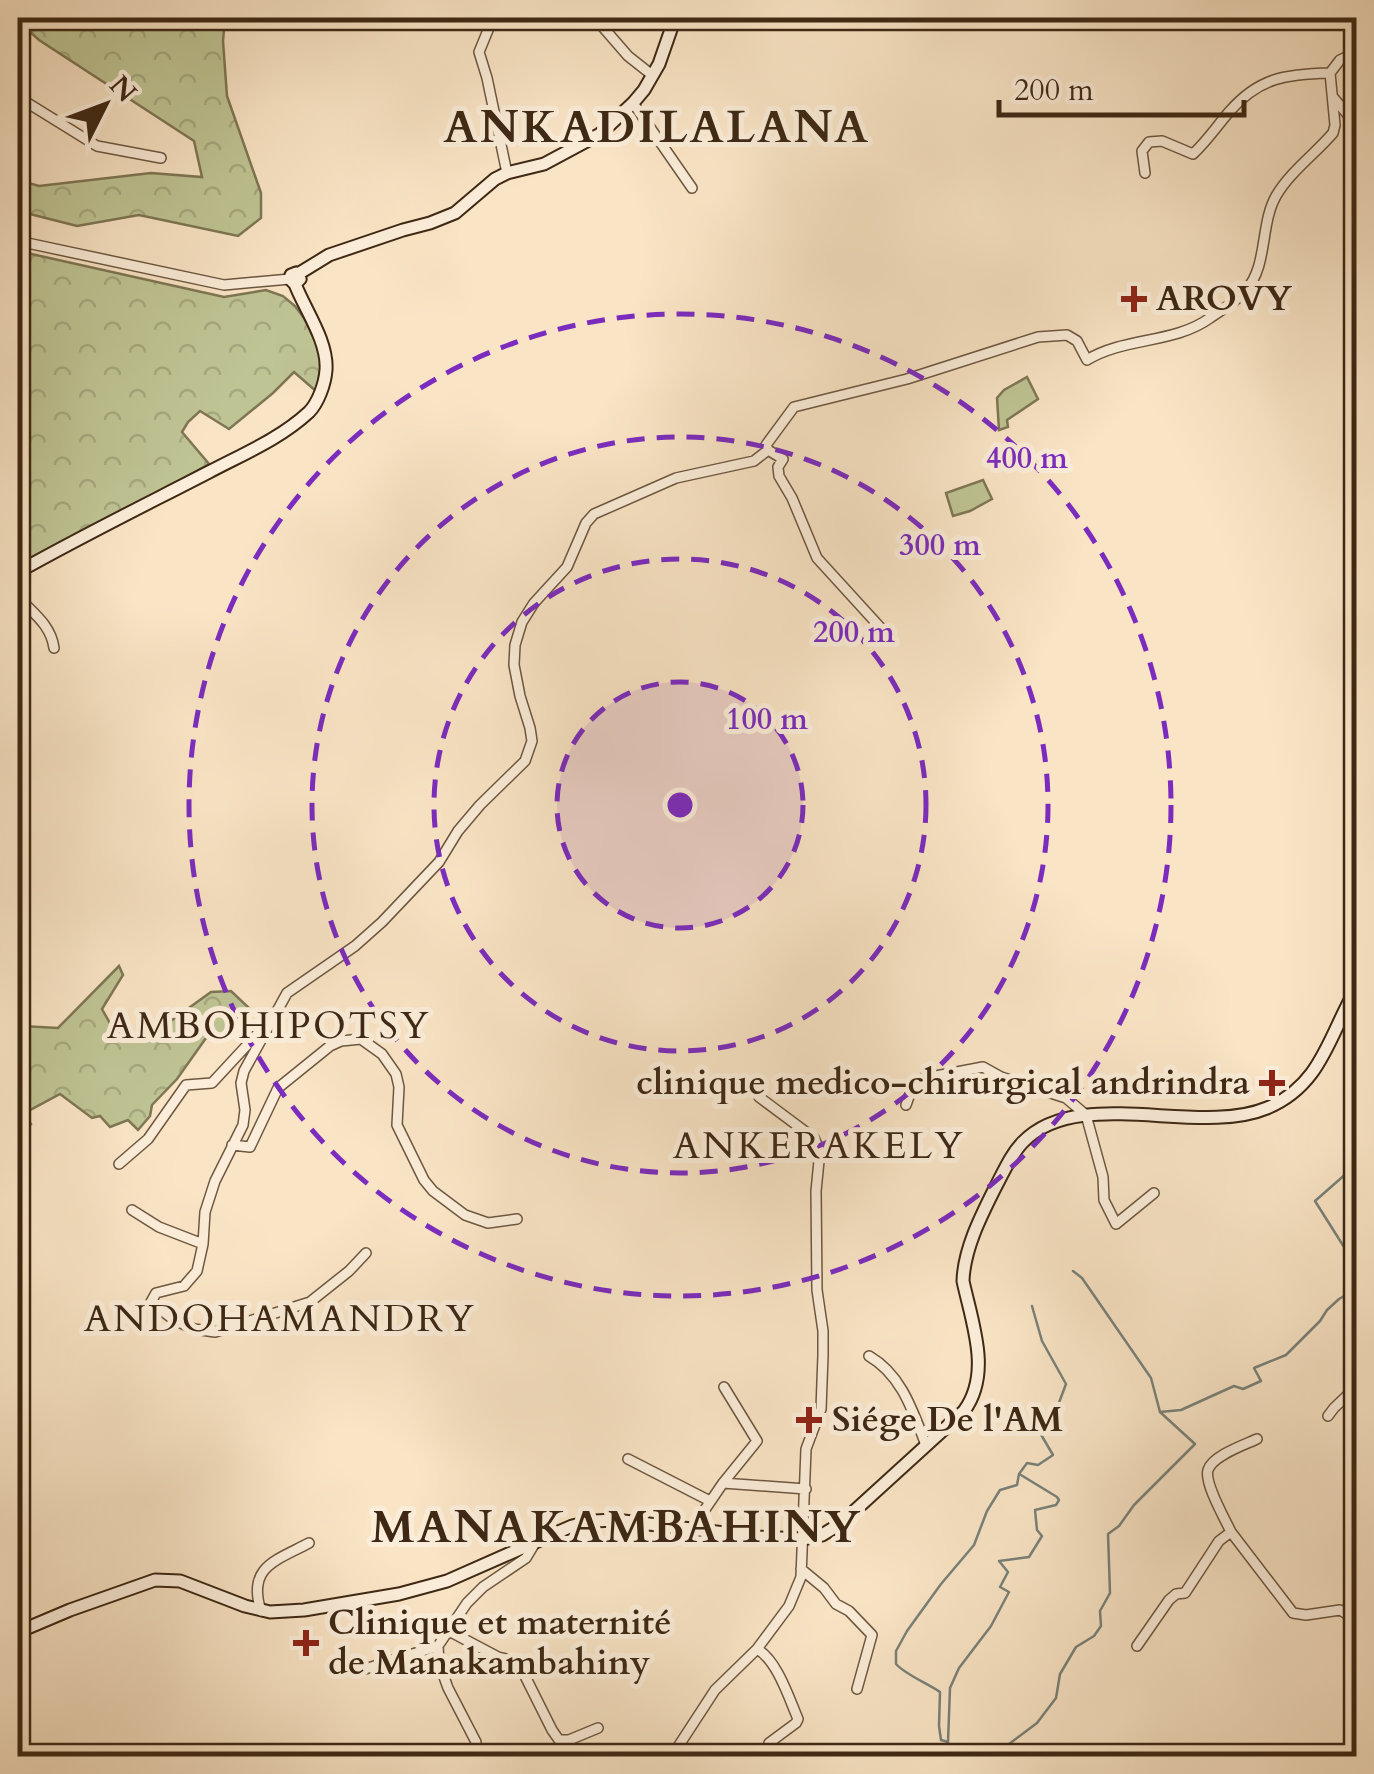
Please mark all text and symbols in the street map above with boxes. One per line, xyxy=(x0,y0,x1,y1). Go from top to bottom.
north arrow xyxy=(55,55,155,155)
scale bar xyxy=(999,55,1244,117)
text: N xyxy=(101,67,145,111)
text: 200 m xyxy=(1014,70,1094,111)
district label: ANKADILALANA xyxy=(443,97,871,158)
place label: AROVY xyxy=(1156,275,1292,323)
marker: AROVY xyxy=(1121,286,1147,312)
text: 400 m xyxy=(986,438,1068,479)
text: 300 m xyxy=(899,525,981,566)
text: 200 m xyxy=(813,612,895,653)
text: 100 m xyxy=(726,699,808,740)
centre of rings xyxy=(662,787,698,823)
district label: AMBOHIPOTSY xyxy=(107,1000,431,1052)
place label: clinique medico-chirurgical andrindra xyxy=(636,1059,1250,1107)
marker: clinique medico-chirurgical andrindra xyxy=(1259,1070,1285,1096)
district label: ANKERAKELY xyxy=(673,1120,965,1172)
district label: ANDOHAMANDRY xyxy=(84,1293,476,1345)
place label: Siége De l'AM xyxy=(832,1396,1063,1444)
marker: Siége De l'AM xyxy=(796,1407,822,1433)
district label: MANAKAMBAHINY xyxy=(371,1497,863,1558)
place label: Clinique et maternité de Manakambahiny xyxy=(328,1599,671,1687)
marker: Clinique et maternité de Manakambahiny xyxy=(293,1630,319,1656)

